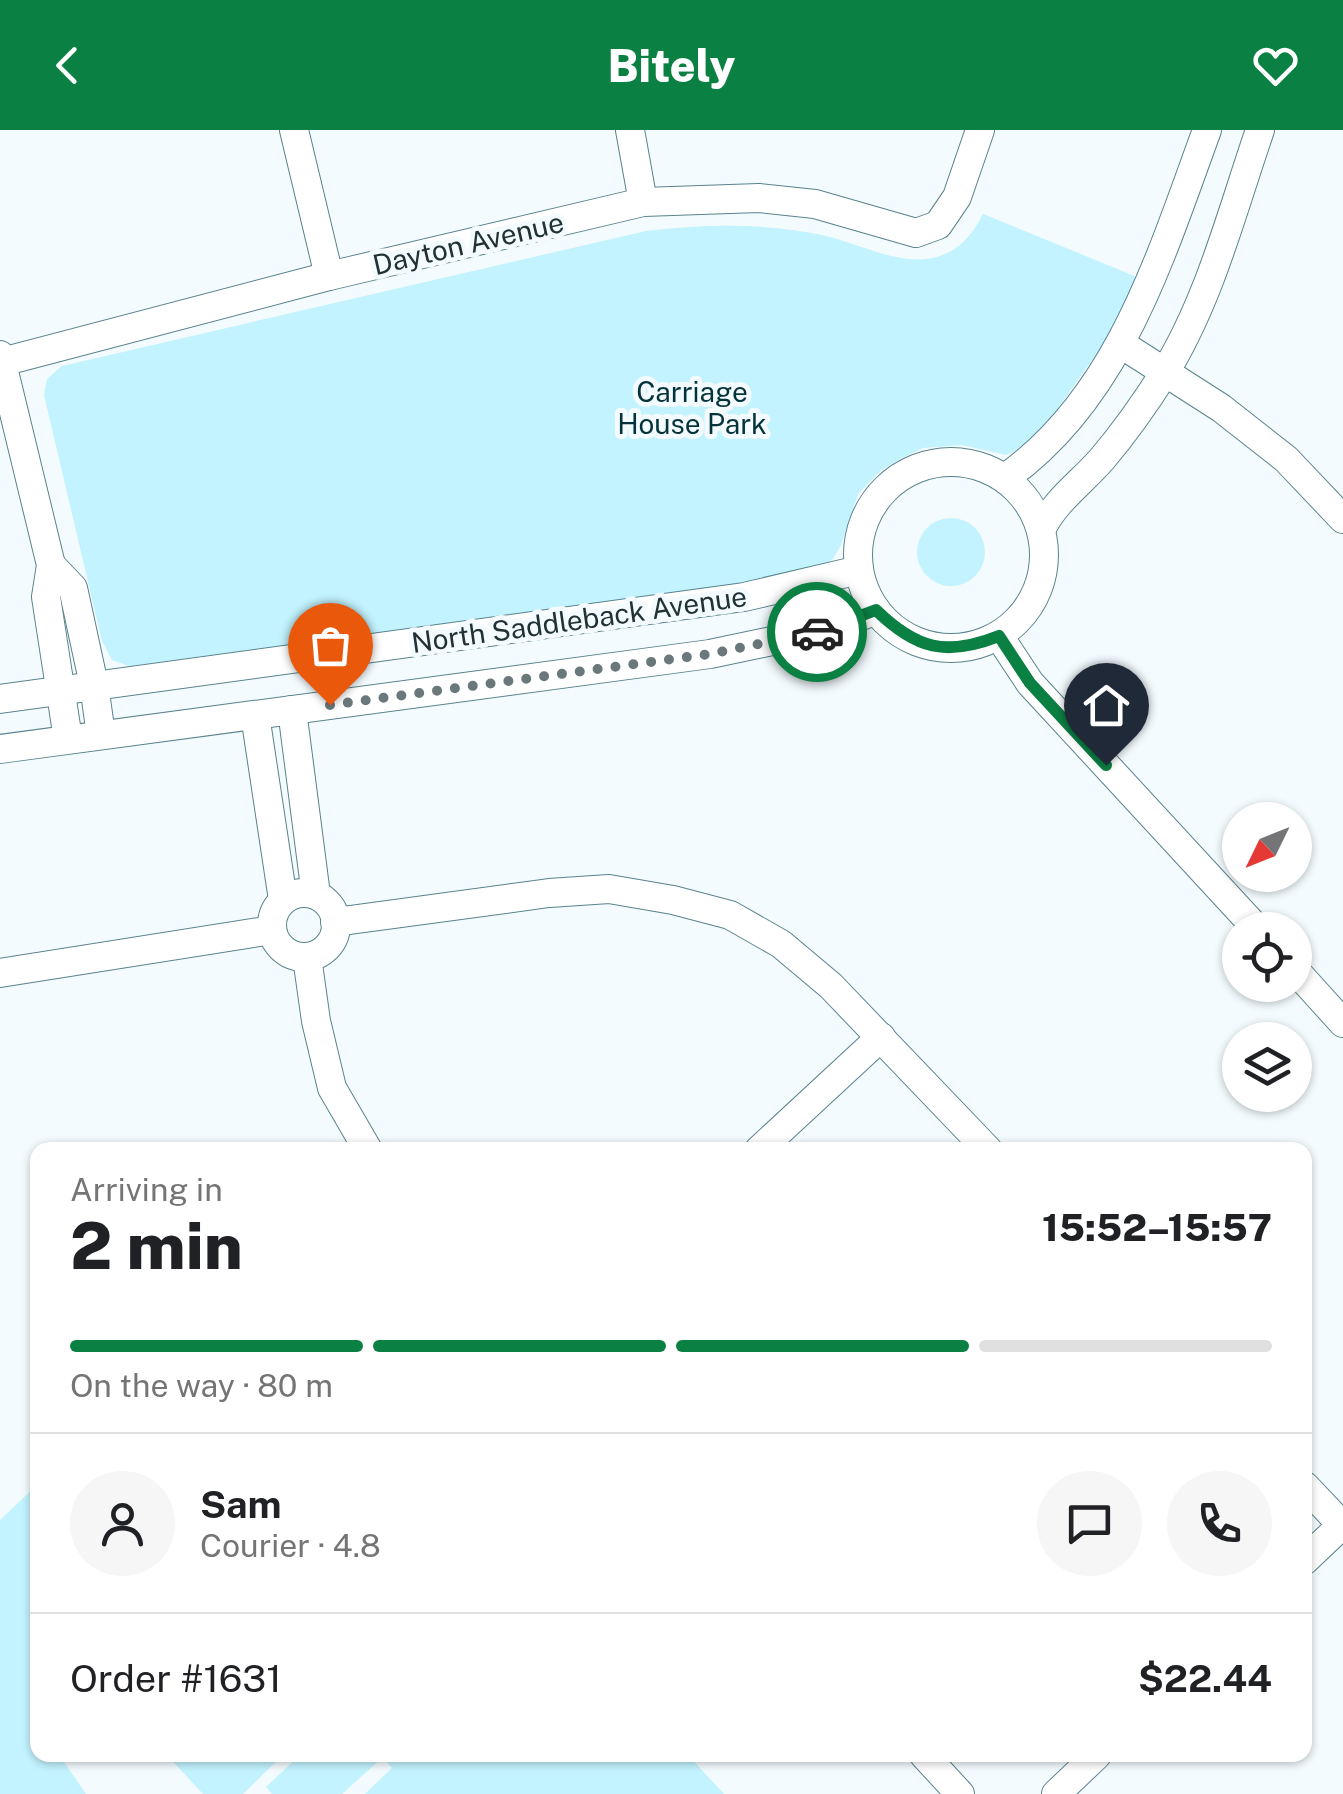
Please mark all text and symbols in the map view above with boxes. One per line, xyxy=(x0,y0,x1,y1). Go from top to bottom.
icon: back xyxy=(40,38,95,93)
icon: heart xyxy=(1248,38,1303,93)
text: Bitely xyxy=(607,39,736,92)
street label: Dayton Avenue xyxy=(369,205,567,281)
park label: Carriage House Park xyxy=(617,375,767,440)
street label: North Saddleback Avenue xyxy=(409,579,749,659)
courier xyxy=(767,582,867,682)
pin xyxy=(288,603,373,706)
icon: car xyxy=(790,605,845,660)
icon: bag xyxy=(303,618,358,673)
pin xyxy=(1064,663,1149,766)
icon: home xyxy=(1079,678,1134,733)
north arrow xyxy=(1222,802,1312,892)
map controls xyxy=(1222,802,1312,1112)
button: locate xyxy=(1222,912,1312,1002)
button: layers xyxy=(1222,1022,1312,1112)
text: Arriving in xyxy=(70,1171,223,1208)
text: 15:52–15:57 xyxy=(1042,1205,1272,1250)
text: 2 min xyxy=(70,1207,243,1284)
text: On the way · 80 m xyxy=(70,1367,333,1404)
button: person xyxy=(70,1471,175,1576)
button: chat xyxy=(1037,1471,1142,1576)
button: phone xyxy=(1167,1471,1272,1576)
text: Sam xyxy=(200,1482,282,1527)
text: Courier · 4.8 xyxy=(200,1527,381,1564)
text: Order #1631 xyxy=(70,1656,282,1701)
text: $22.44 xyxy=(1138,1656,1272,1701)

